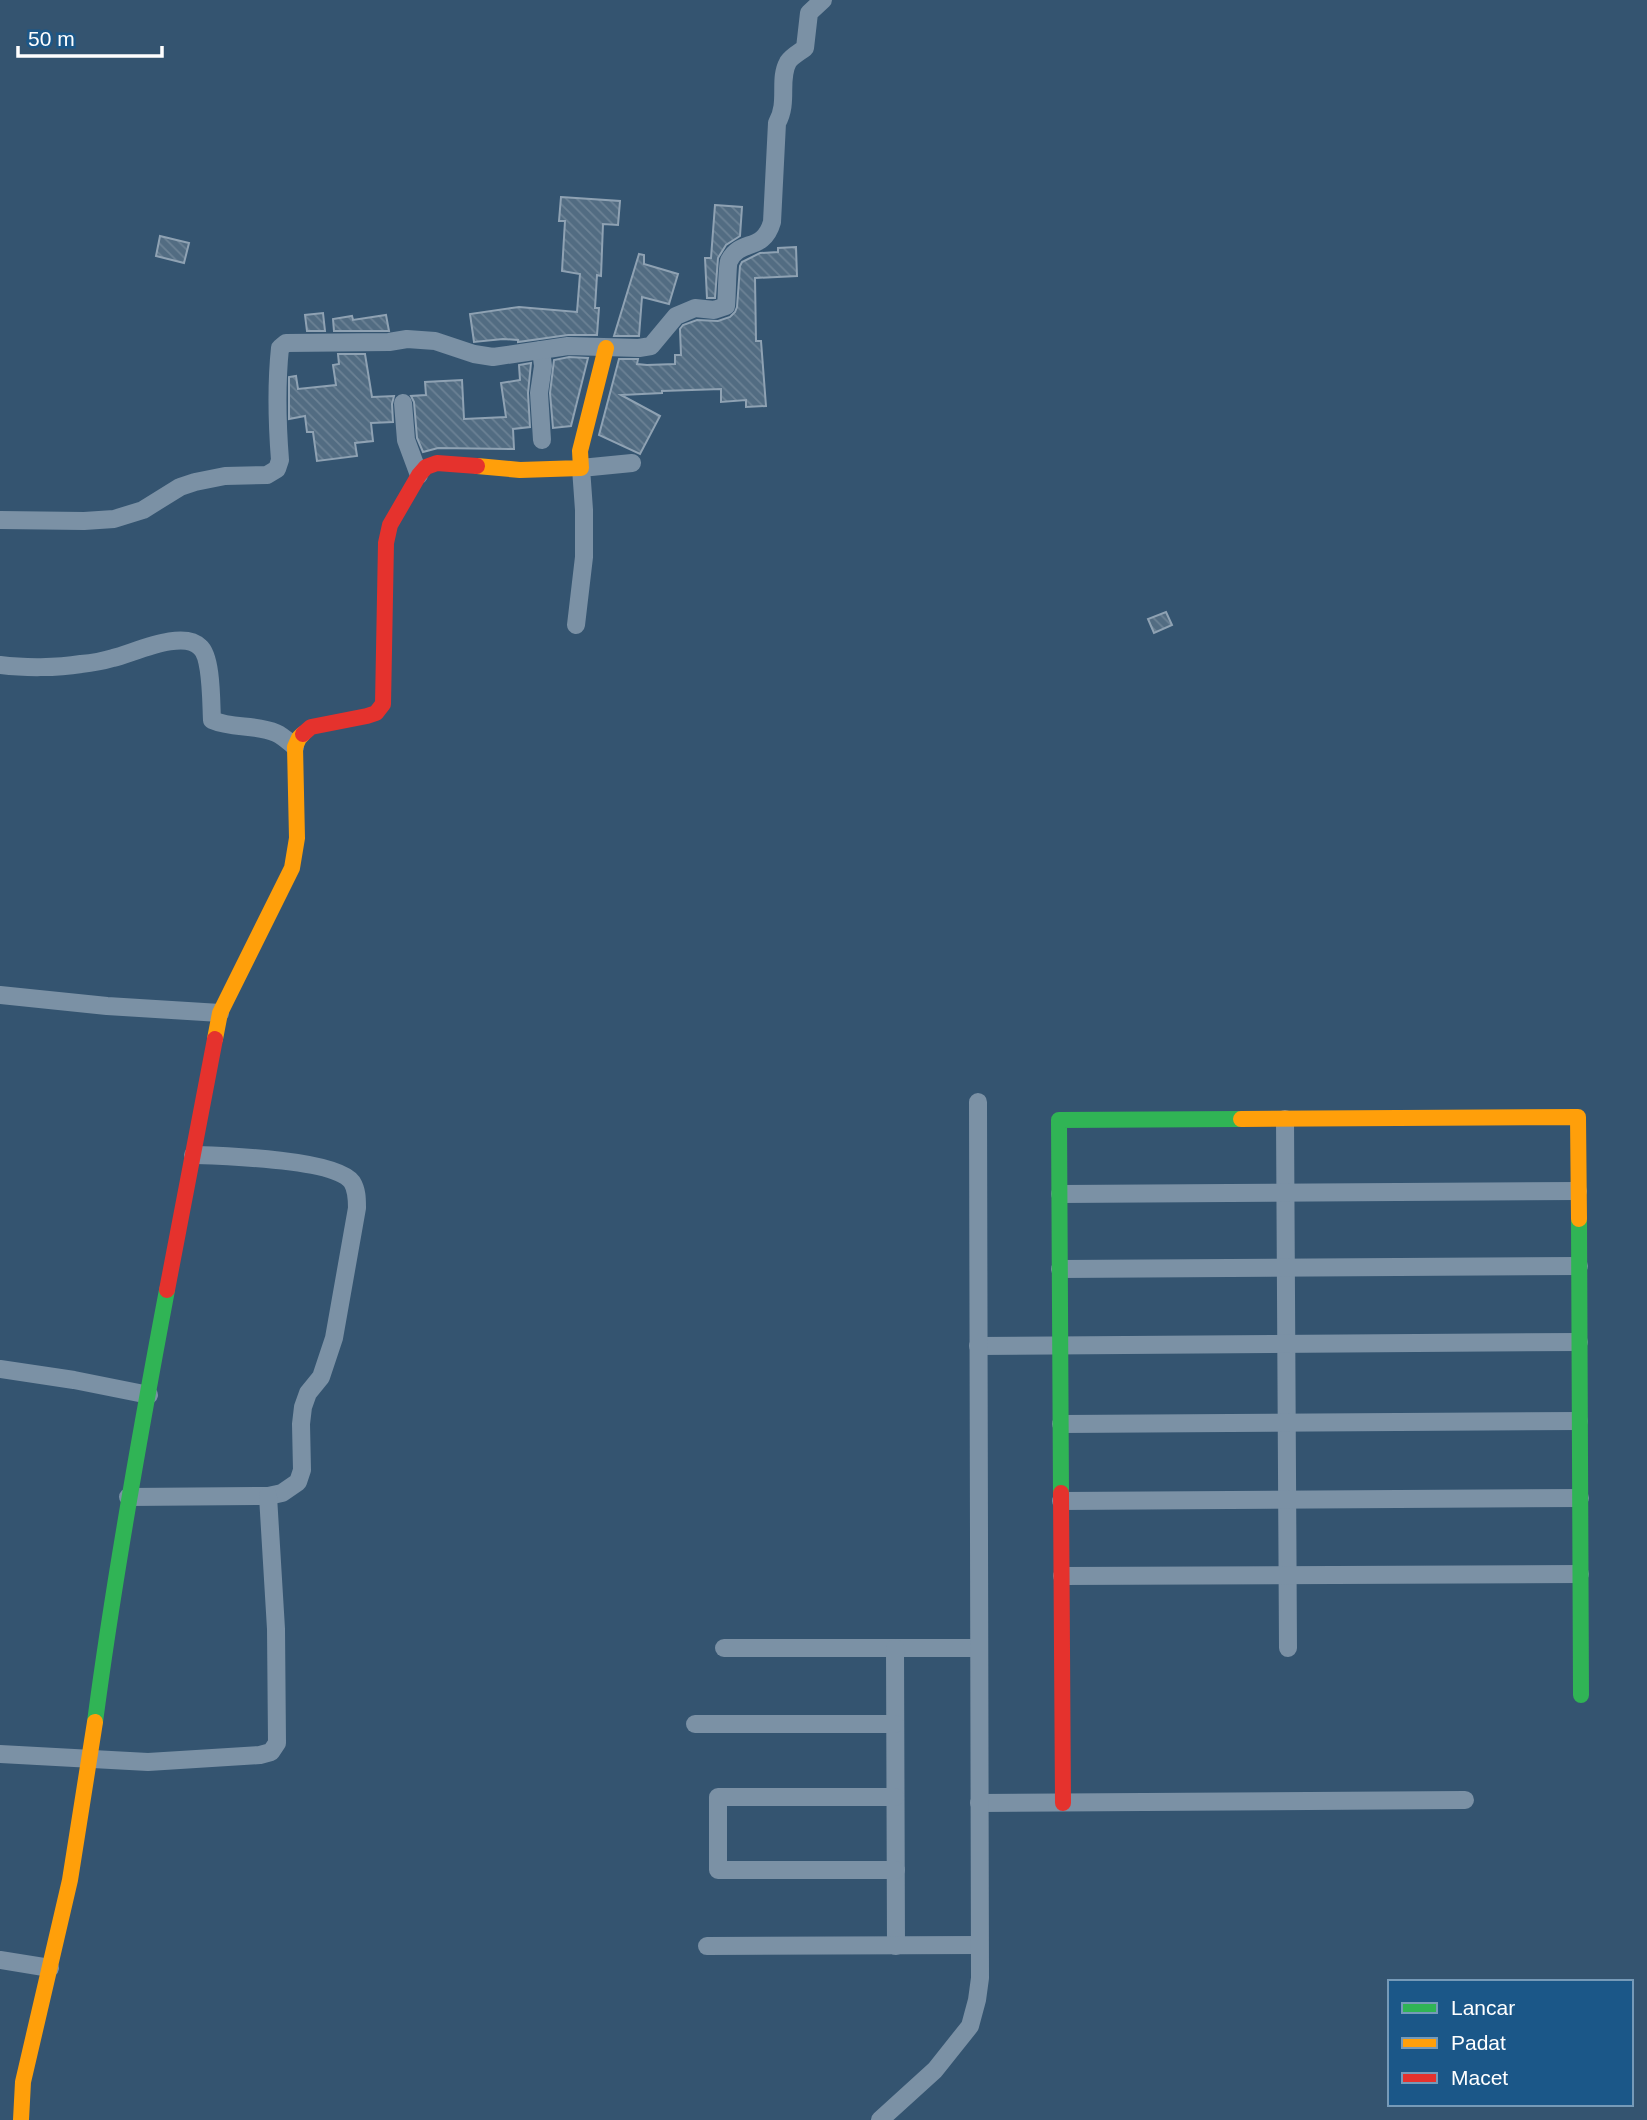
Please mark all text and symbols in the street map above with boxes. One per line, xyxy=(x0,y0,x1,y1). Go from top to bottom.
scale bar xyxy=(18,14,161,58)
text: 50 m xyxy=(28,27,75,50)
legend xyxy=(1388,1980,1633,2106)
text: Lancar xyxy=(1451,1996,1515,2019)
text: Padat xyxy=(1451,2031,1506,2054)
text: Macet xyxy=(1451,2066,1508,2089)

